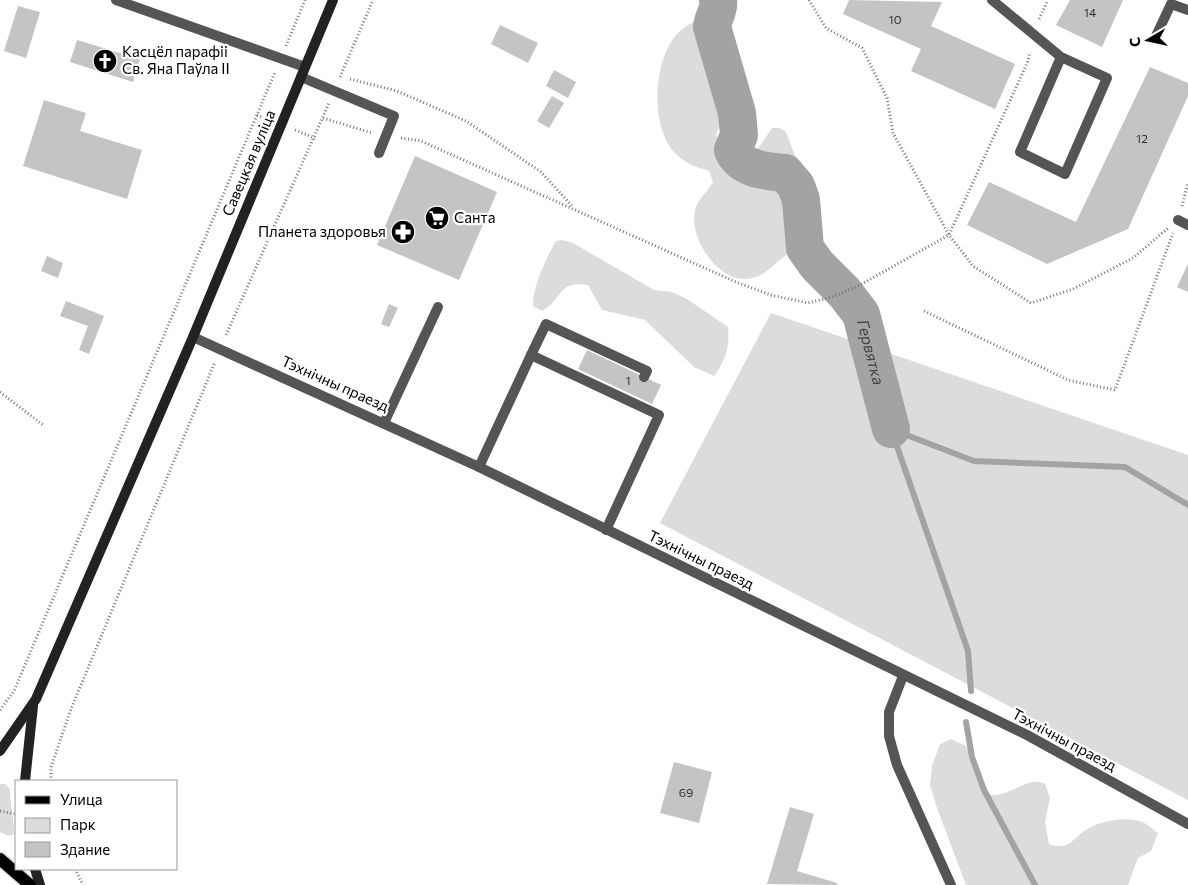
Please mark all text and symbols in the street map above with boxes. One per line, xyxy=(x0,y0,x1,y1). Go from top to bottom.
house number: 14 xyxy=(1084,5,1096,19)
house number: 10 xyxy=(889,12,902,26)
north arrow xyxy=(1123,15,1173,65)
text: С xyxy=(1126,36,1144,48)
place label: Касцёл парафіі Св. Яна Паўла II xyxy=(122,42,230,77)
church icon: Касцёл парафіі Св. Яна Паўла II xyxy=(92,48,118,74)
street label: Савецкая вуліца xyxy=(218,107,279,218)
house number: 12 xyxy=(1136,131,1148,145)
supermarket icon: Санта xyxy=(424,205,450,231)
place label: Санта xyxy=(454,208,495,226)
pharmacy icon: Планета здоровья xyxy=(390,219,416,245)
place label: Планета здоровья xyxy=(258,222,386,240)
water label: Гервятка xyxy=(854,317,889,387)
street label: Тэхнічны праезд xyxy=(279,351,392,415)
house number: 1 xyxy=(625,373,631,387)
street label: Тэхнічны праезд xyxy=(646,526,757,593)
street label: Тэхнічны праезд xyxy=(1009,704,1120,774)
legend xyxy=(15,780,178,870)
house number: 69 xyxy=(679,785,693,799)
text: Улица xyxy=(60,790,102,808)
text: Парк xyxy=(60,815,96,833)
text: Здание xyxy=(60,840,110,858)

